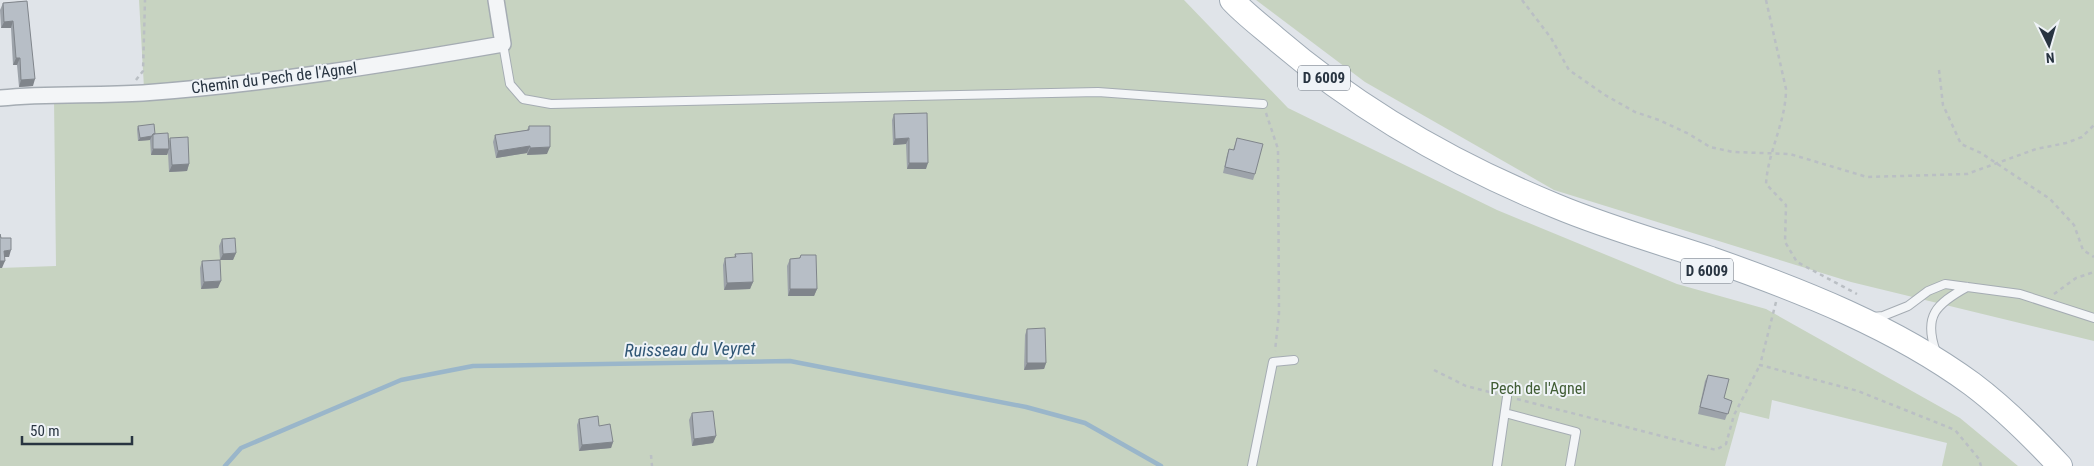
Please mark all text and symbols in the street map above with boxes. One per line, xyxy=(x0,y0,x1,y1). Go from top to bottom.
north arrow xyxy=(2024,20,2074,70)
text: N xyxy=(2045,50,2055,66)
street label: Chemin du Pech de l'Agnel xyxy=(190,58,358,98)
road number: D 6009 xyxy=(1298,66,1350,90)
road number: D 6009 xyxy=(1681,258,1733,284)
water label: Ruisseau du Veyret xyxy=(624,337,757,361)
park label: Pech de l'Agnel xyxy=(1490,379,1586,398)
scale bar xyxy=(22,414,132,446)
text: 50 m xyxy=(30,422,60,440)

